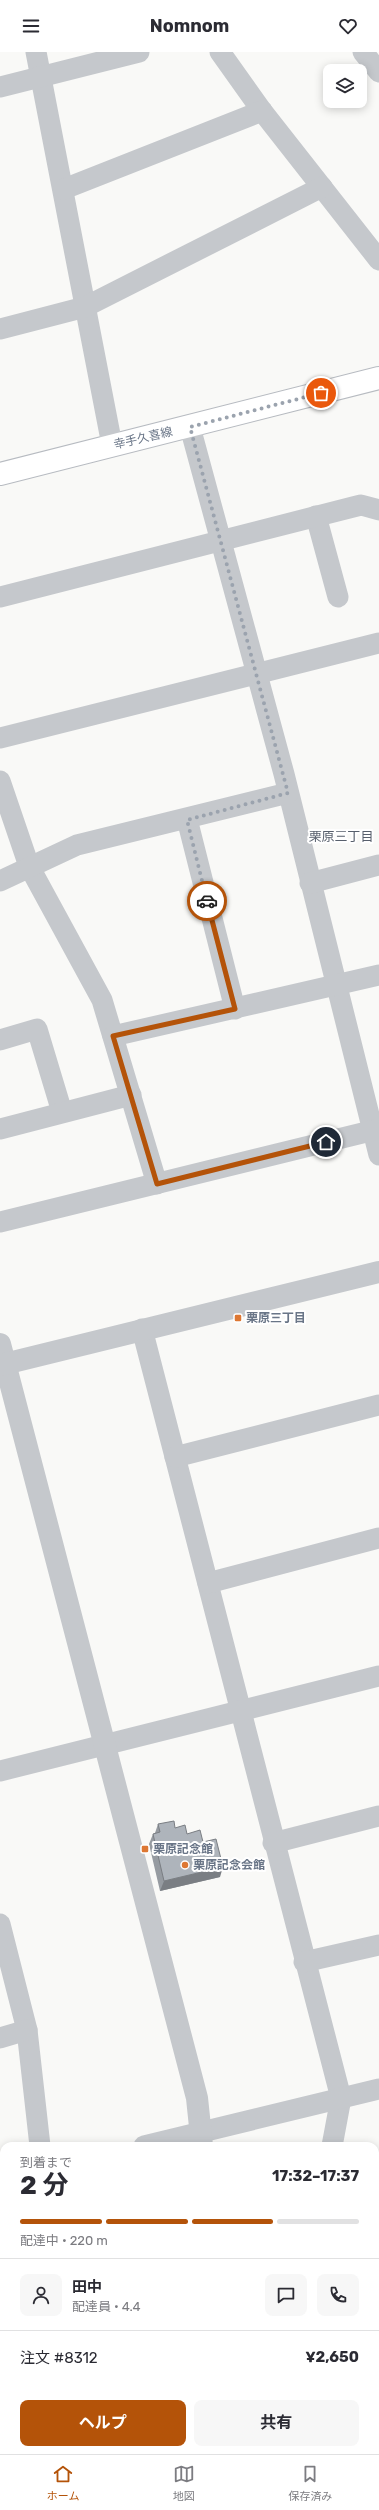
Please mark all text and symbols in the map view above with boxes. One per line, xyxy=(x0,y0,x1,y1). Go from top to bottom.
icon: menu xyxy=(20,15,42,37)
text: Nomnom xyxy=(150,15,229,37)
icon: heart xyxy=(337,15,359,37)
map controls xyxy=(323,64,367,108)
button: layers xyxy=(323,64,367,108)
pin xyxy=(304,376,338,410)
icon: bag xyxy=(310,382,332,404)
street label: 幸手久喜線 xyxy=(112,424,174,452)
district label: 栗原三丁目 xyxy=(308,829,374,844)
courier xyxy=(187,881,227,921)
icon: car xyxy=(196,890,218,912)
pin xyxy=(309,1125,343,1159)
icon: home xyxy=(315,1131,337,1153)
place label: 栗原三丁目 xyxy=(246,1311,306,1325)
marker: 栗原三丁目 xyxy=(233,1313,243,1323)
place label: 栗原記念館 xyxy=(153,1842,213,1856)
marker: 栗原記念館 xyxy=(140,1844,150,1854)
place label: 栗原記念会館 xyxy=(193,1858,265,1872)
marker: 栗原記念会館 xyxy=(180,1860,190,1870)
text: 到着まで xyxy=(20,2155,72,2170)
text: 17:32–17:37 xyxy=(272,2167,359,2185)
text: 2 分 xyxy=(20,2170,68,2201)
text: 配達中 · 220 m xyxy=(20,2233,108,2248)
button: person xyxy=(20,2274,62,2316)
button: chat xyxy=(265,2274,307,2316)
button: phone xyxy=(317,2274,359,2316)
text: 田中 xyxy=(72,2278,102,2296)
text: 配達員 · 4.4 xyxy=(72,2299,141,2314)
text: ¥2,650 xyxy=(305,2348,359,2366)
text: 注文 #8312 xyxy=(20,2349,98,2367)
button: ヘルプ xyxy=(20,2400,186,2446)
button: 共有 xyxy=(194,2400,359,2446)
tab: ホーム xyxy=(47,2463,79,2503)
tab: 地図 xyxy=(173,2463,195,2503)
tab: 保存済み xyxy=(288,2463,332,2503)

